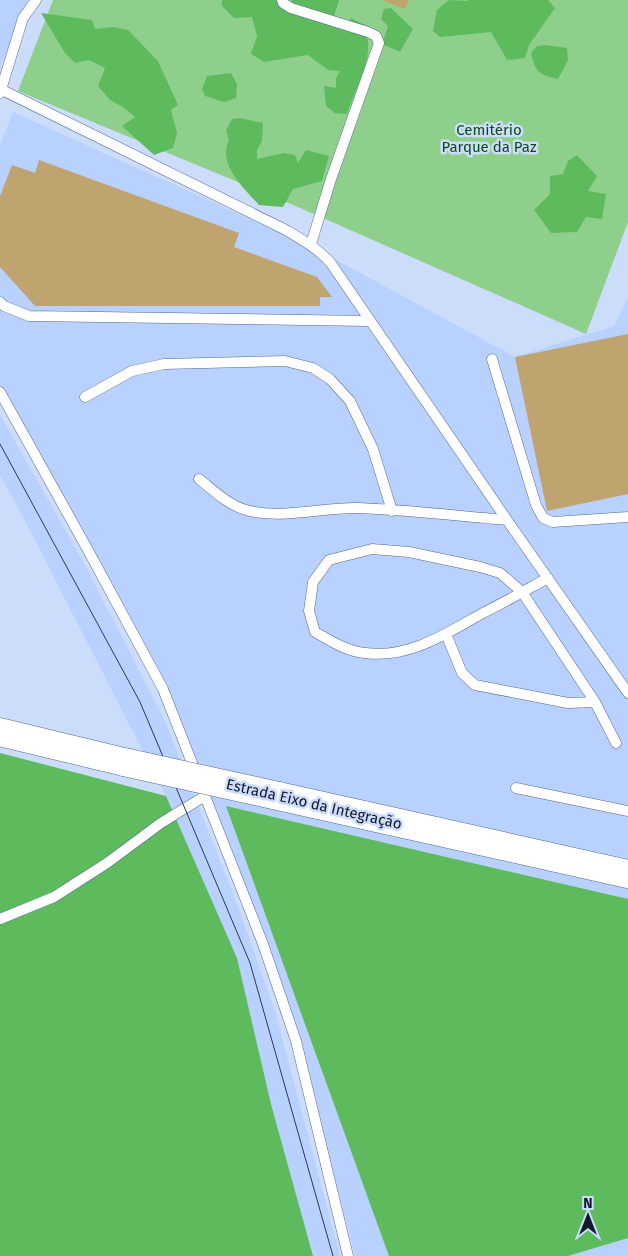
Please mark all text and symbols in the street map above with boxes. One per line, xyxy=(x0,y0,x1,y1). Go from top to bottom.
park label: Cemitério Parque da Paz xyxy=(442,121,537,156)
street label: Estrada Eixo da Integração xyxy=(224,775,404,833)
north arrow xyxy=(563,1191,613,1241)
text: N xyxy=(583,1195,593,1212)

